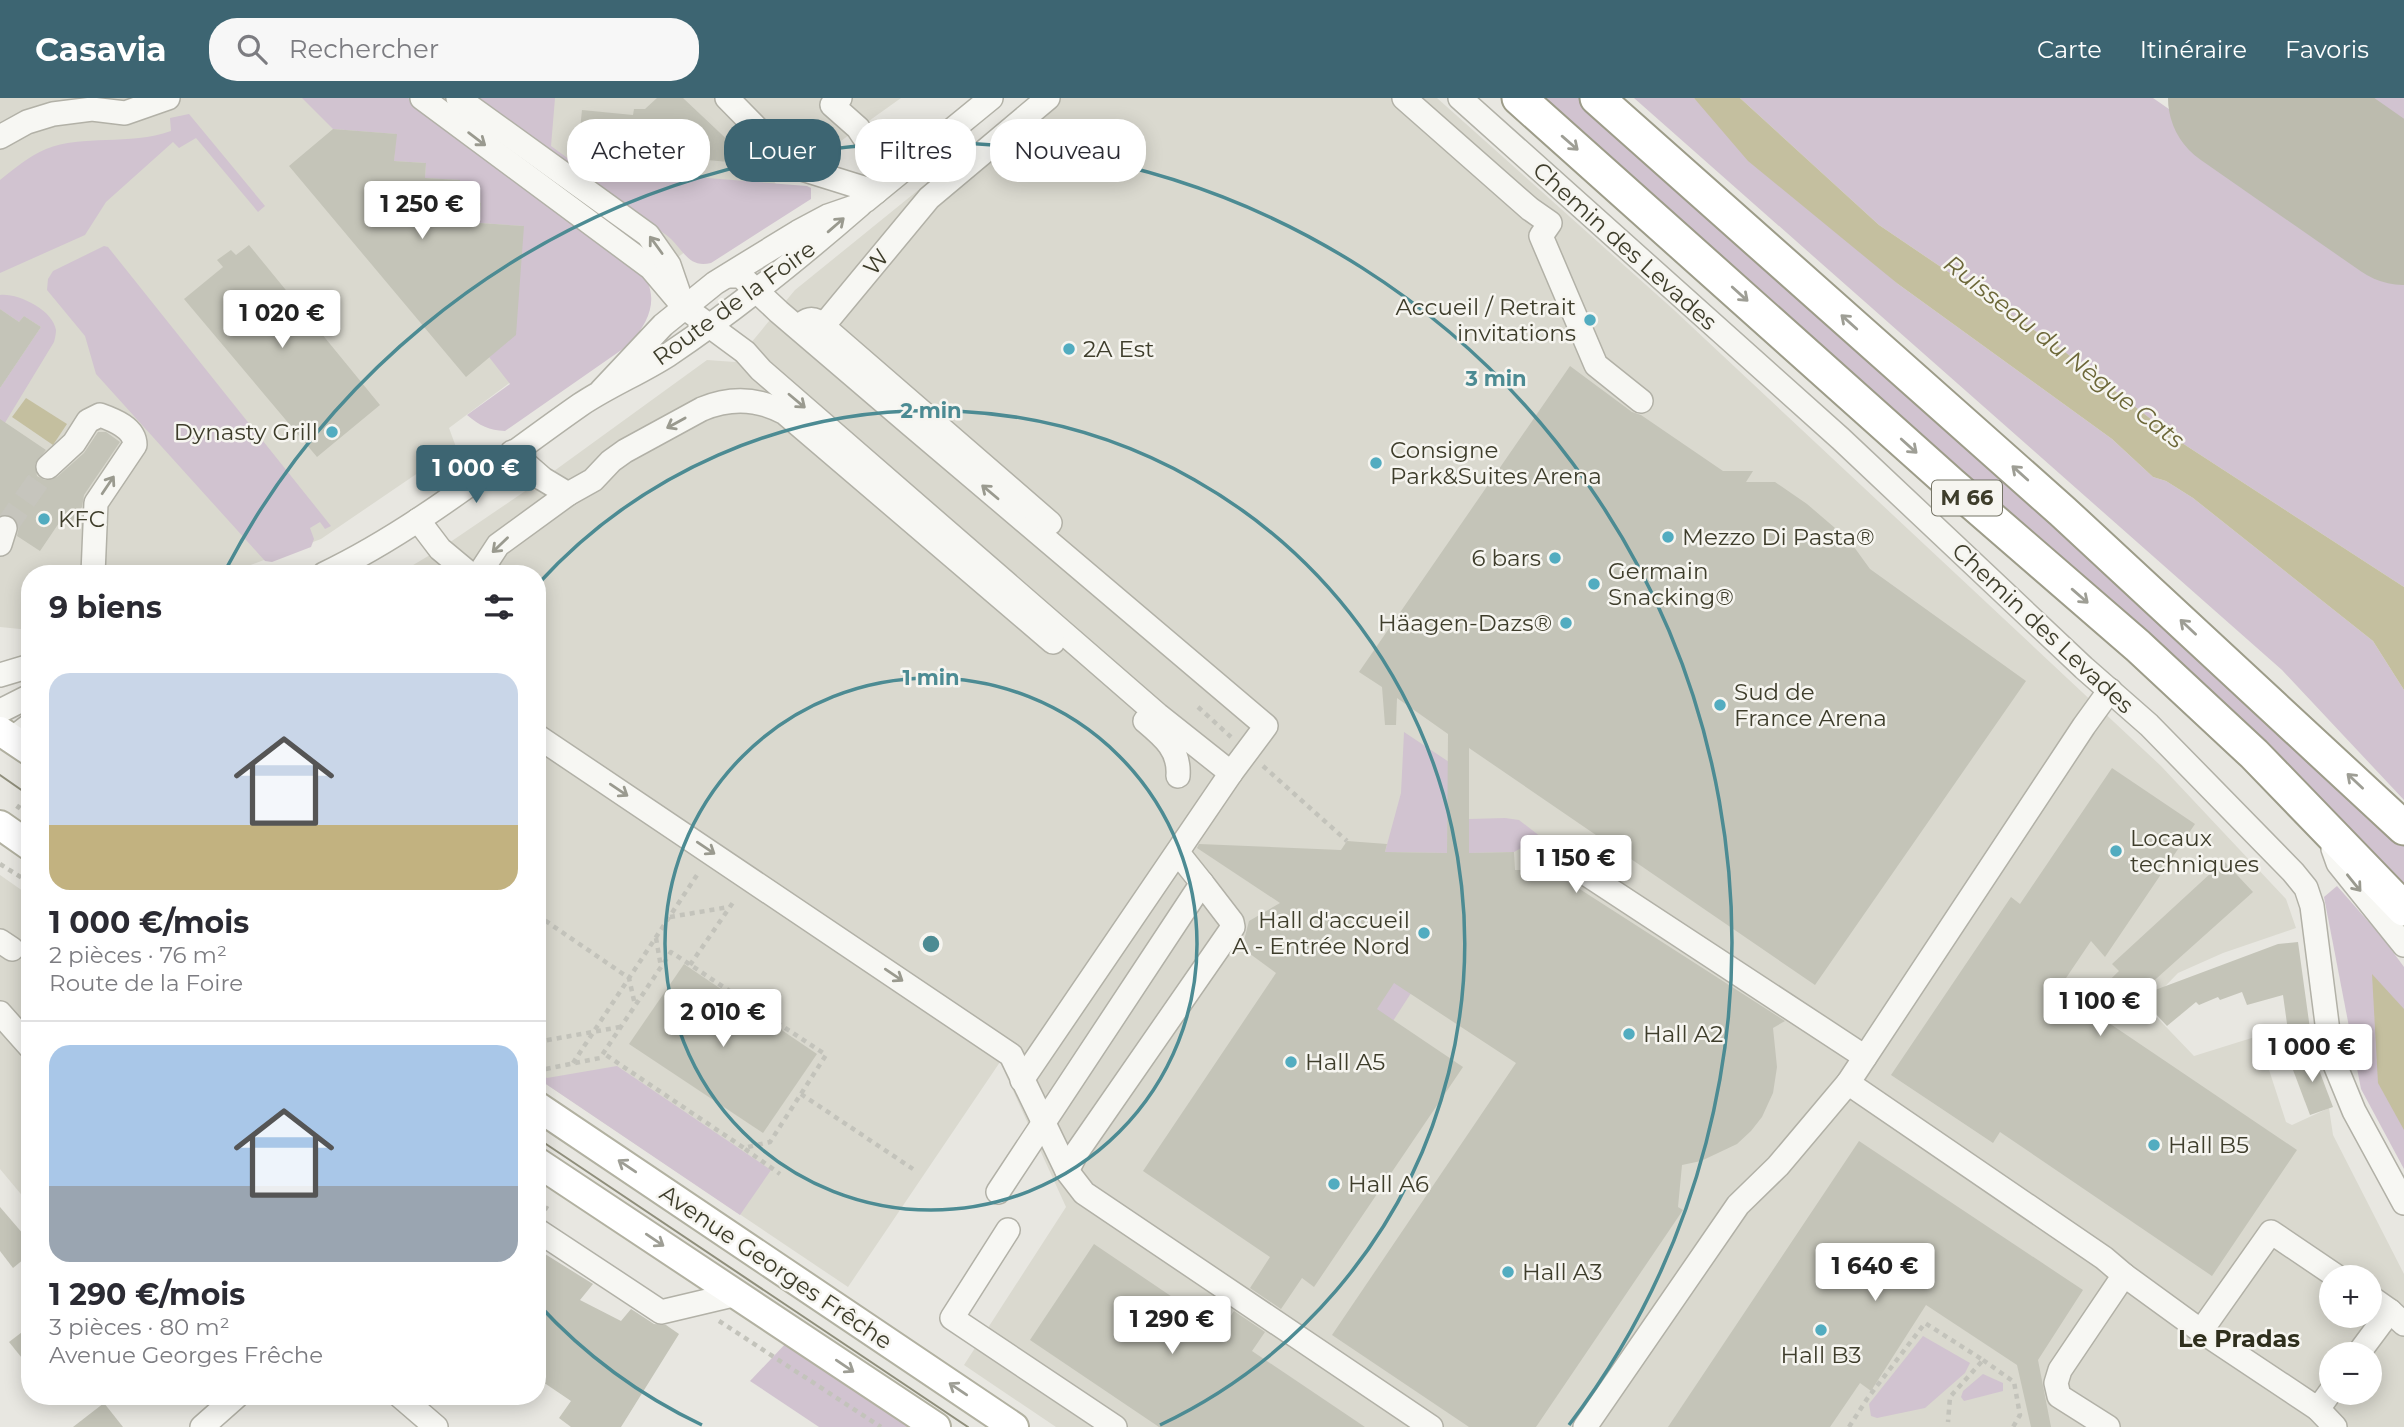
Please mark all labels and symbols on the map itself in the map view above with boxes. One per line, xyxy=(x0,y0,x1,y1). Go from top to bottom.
one-way arrow xyxy=(467,131,486,146)
one-way arrow xyxy=(1561,135,1579,151)
street label: Chemin des Levades xyxy=(1527,156,1723,336)
pin: 1 250 € xyxy=(357,181,487,241)
one-way arrow xyxy=(827,217,845,233)
street label: Route de la Foire xyxy=(647,235,821,371)
one-way arrow xyxy=(649,236,663,255)
street label: W xyxy=(857,243,895,281)
water label: Ruisseau du Nègue Cats xyxy=(1938,249,2190,455)
one-way arrow xyxy=(1731,286,1749,302)
pin: 1 020 € xyxy=(217,290,347,350)
place label: Accueil / Retrait invitations xyxy=(1395,293,1576,347)
marker: Accueil / Retrait invitations xyxy=(1582,312,1598,328)
one-way arrow xyxy=(1841,314,1859,330)
place label: 2A Est xyxy=(1083,335,1154,363)
marker: 2A Est xyxy=(1061,341,1077,357)
text: 3 min xyxy=(1464,366,1527,391)
one-way arrow xyxy=(788,393,806,409)
text: 2 min xyxy=(900,398,962,423)
one-way arrow xyxy=(666,417,687,430)
place label: Dynasty Grill xyxy=(174,418,318,446)
marker: Dynasty Grill xyxy=(324,424,340,440)
place label: Consigne Park&Suites Arena xyxy=(1390,436,1602,490)
one-way arrow xyxy=(1900,438,1917,455)
pin: 1 000 € xyxy=(411,446,541,505)
marker: Consigne Park&Suites Arena xyxy=(1368,455,1384,471)
one-way arrow xyxy=(2011,465,2029,481)
one-way arrow xyxy=(101,476,115,495)
road number: M 66 xyxy=(1932,480,2002,516)
one-way arrow xyxy=(981,484,999,500)
place label: KFC xyxy=(58,505,105,533)
marker: KFC xyxy=(36,511,52,527)
place label: Mezzo Di Pasta® xyxy=(1682,523,1875,551)
marker: Mezzo Di Pasta® xyxy=(1660,529,1676,545)
one-way arrow xyxy=(492,537,509,554)
street label: Chemin des Levades xyxy=(1946,537,2140,719)
place label: 6 bars xyxy=(1471,544,1541,572)
marker: 6 bars xyxy=(1547,550,1563,566)
place label: Germain Snacking® xyxy=(1608,557,1734,611)
marker: Germain Snacking® xyxy=(1586,576,1602,592)
one-way arrow xyxy=(2071,588,2089,604)
place label: Häagen-Dazs® xyxy=(1378,609,1552,637)
marker: Häagen-Dazs® xyxy=(1558,615,1574,631)
one-way arrow xyxy=(2180,618,2197,635)
text: 1 min xyxy=(902,665,960,690)
place label: Sud de France Arena xyxy=(1734,678,1887,732)
marker: Sud de France Arena xyxy=(1712,697,1728,713)
one-way arrow xyxy=(2346,773,2364,789)
one-way arrow xyxy=(609,782,628,797)
place label: Locaux techniques xyxy=(2130,824,2259,878)
pin: 1 150 € xyxy=(1511,836,1641,895)
one-way arrow xyxy=(696,841,715,855)
marker: Locaux techniques xyxy=(2108,843,2124,859)
one-way arrow xyxy=(2347,874,2362,892)
place label: Hall d'accueil A - Entrée Nord xyxy=(1232,906,1410,960)
marker: Hall d'accueil A - Entrée Nord xyxy=(1416,925,1432,941)
centre of rings xyxy=(919,932,943,956)
one-way arrow xyxy=(884,968,904,982)
pin: 1 100 € xyxy=(2035,978,2165,1038)
pin: 2 010 € xyxy=(658,990,788,1049)
place label: Hall A2 xyxy=(1643,1020,1723,1048)
pin: 1 000 € xyxy=(2247,1024,2377,1084)
marker: Hall A2 xyxy=(1621,1026,1637,1042)
place label: Hall A5 xyxy=(1305,1048,1385,1076)
marker: Hall A5 xyxy=(1283,1054,1299,1070)
place label: Hall B5 xyxy=(2168,1131,2249,1159)
marker: Hall B5 xyxy=(2146,1137,2162,1153)
one-way arrow xyxy=(617,1159,637,1173)
place label: Hall A6 xyxy=(1348,1170,1429,1198)
marker: Hall A6 xyxy=(1326,1176,1342,1192)
street label: Avenue Georges Frêche xyxy=(655,1179,897,1355)
one-way arrow xyxy=(645,1233,665,1247)
pin: 1 640 € xyxy=(1810,1244,1940,1303)
place label: Hall A3 xyxy=(1522,1258,1602,1286)
marker: Hall A3 xyxy=(1500,1264,1516,1280)
pin: 1 290 € xyxy=(1107,1296,1237,1356)
marker: Hall B3 xyxy=(1813,1322,1829,1338)
district label: Le Pradas xyxy=(2178,1324,2300,1353)
place label: Hall B3 xyxy=(1781,1341,1861,1369)
one-way arrow xyxy=(835,1358,854,1373)
one-way arrow xyxy=(949,1382,968,1396)

